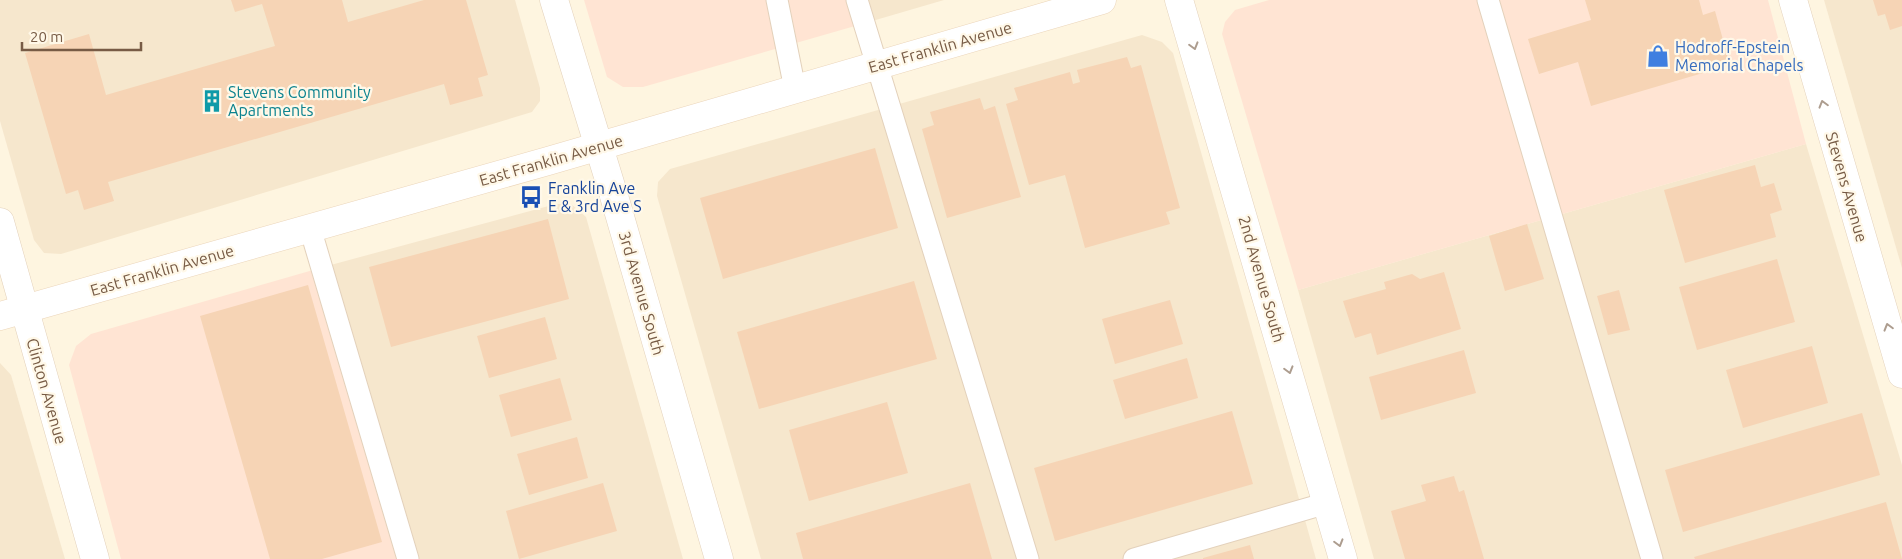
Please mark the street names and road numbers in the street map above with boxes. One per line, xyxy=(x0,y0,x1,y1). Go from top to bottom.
street label: East Franklin Avenue xyxy=(866,18,1014,76)
street label: Stevens Avenue xyxy=(1823,130,1871,244)
street label: East Franklin Avenue xyxy=(477,131,625,189)
street label: 2nd Avenue South xyxy=(1235,214,1289,344)
street label: 3rd Avenue South xyxy=(616,229,668,357)
street label: East Franklin Avenue xyxy=(88,241,236,299)
street label: Clinton Avenue xyxy=(23,336,71,446)

